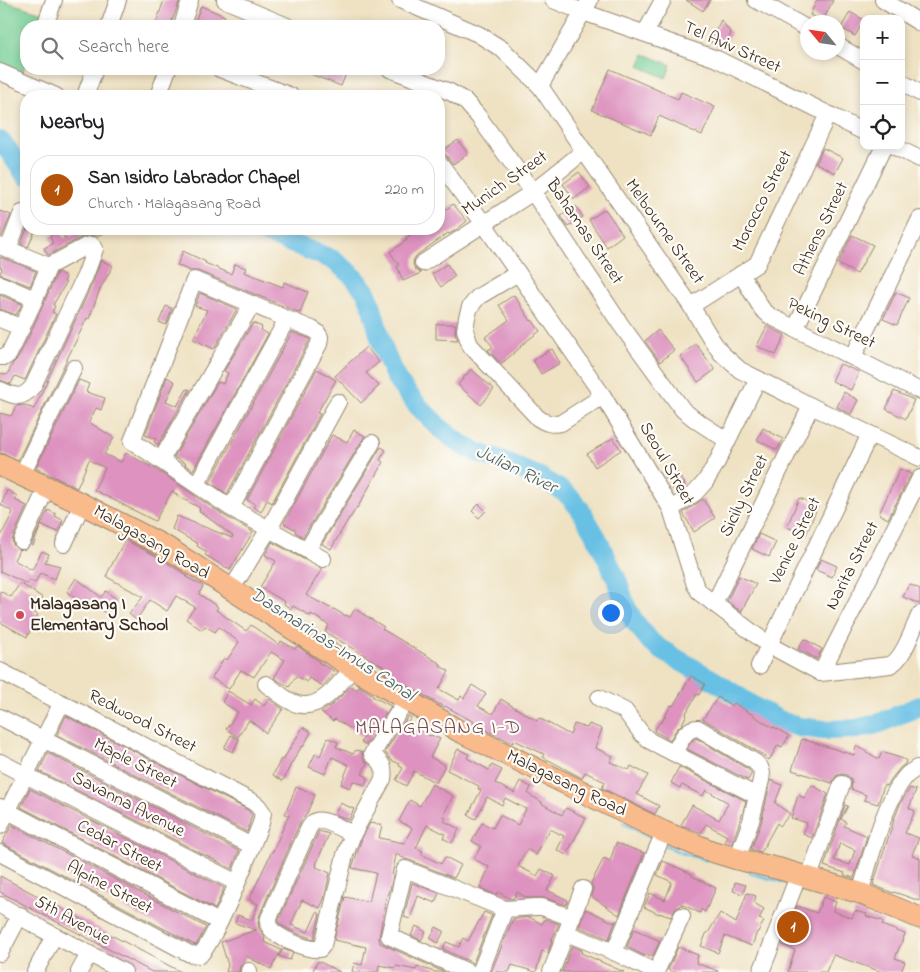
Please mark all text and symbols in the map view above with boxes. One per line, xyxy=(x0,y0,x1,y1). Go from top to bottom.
street label: Tel Aviv Street xyxy=(679,15,785,81)
north arrow xyxy=(800,15,845,60)
map controls xyxy=(860,15,905,150)
button: + xyxy=(860,15,905,60)
search box xyxy=(20,20,445,75)
icon: search xyxy=(38,34,66,62)
text: Search here xyxy=(78,34,169,61)
button: − xyxy=(860,60,905,105)
button: locate xyxy=(860,105,905,150)
text: Nearby xyxy=(40,108,104,138)
street label: Munich Street xyxy=(457,145,553,223)
street label: Morocco Street xyxy=(726,146,800,256)
text: San Isidro Labrador Chapel xyxy=(88,165,300,192)
street label: Bahamas Street xyxy=(538,173,629,290)
street label: Melbourne Street xyxy=(618,174,710,290)
text: 1 xyxy=(54,178,60,202)
text: 220 m xyxy=(385,178,424,202)
street label: Athens Street xyxy=(788,178,856,280)
text: Church · Malagasang Road xyxy=(88,192,261,216)
street label: Peking Street xyxy=(782,291,880,357)
street label: Seoul Street xyxy=(632,418,700,510)
water label: Julian River xyxy=(471,439,563,502)
street label: Sicily Street xyxy=(714,450,776,542)
street label: Venice Street xyxy=(763,493,828,590)
street label: Malagasang Road xyxy=(87,499,214,588)
street label: Narita Street xyxy=(820,517,886,615)
water label: Dasmarinas-Imus Canal xyxy=(244,581,422,710)
place label: Malagasang I Elementary School xyxy=(30,592,168,640)
your location xyxy=(598,600,624,626)
marker: Malagasang I Elementary School xyxy=(14,609,26,621)
street label: Redwood Street xyxy=(83,684,201,760)
district label: MALAGASANG I-D xyxy=(355,714,521,743)
street label: Maple Street xyxy=(89,732,181,796)
street label: Malagasang Road xyxy=(501,744,630,825)
street label: Savanna Avenue xyxy=(67,765,190,845)
street label: Cedar Street xyxy=(72,814,166,880)
street label: Alpine Street xyxy=(61,854,157,922)
street label: 5th Avenue xyxy=(29,889,116,953)
pin: 1 xyxy=(777,908,809,946)

